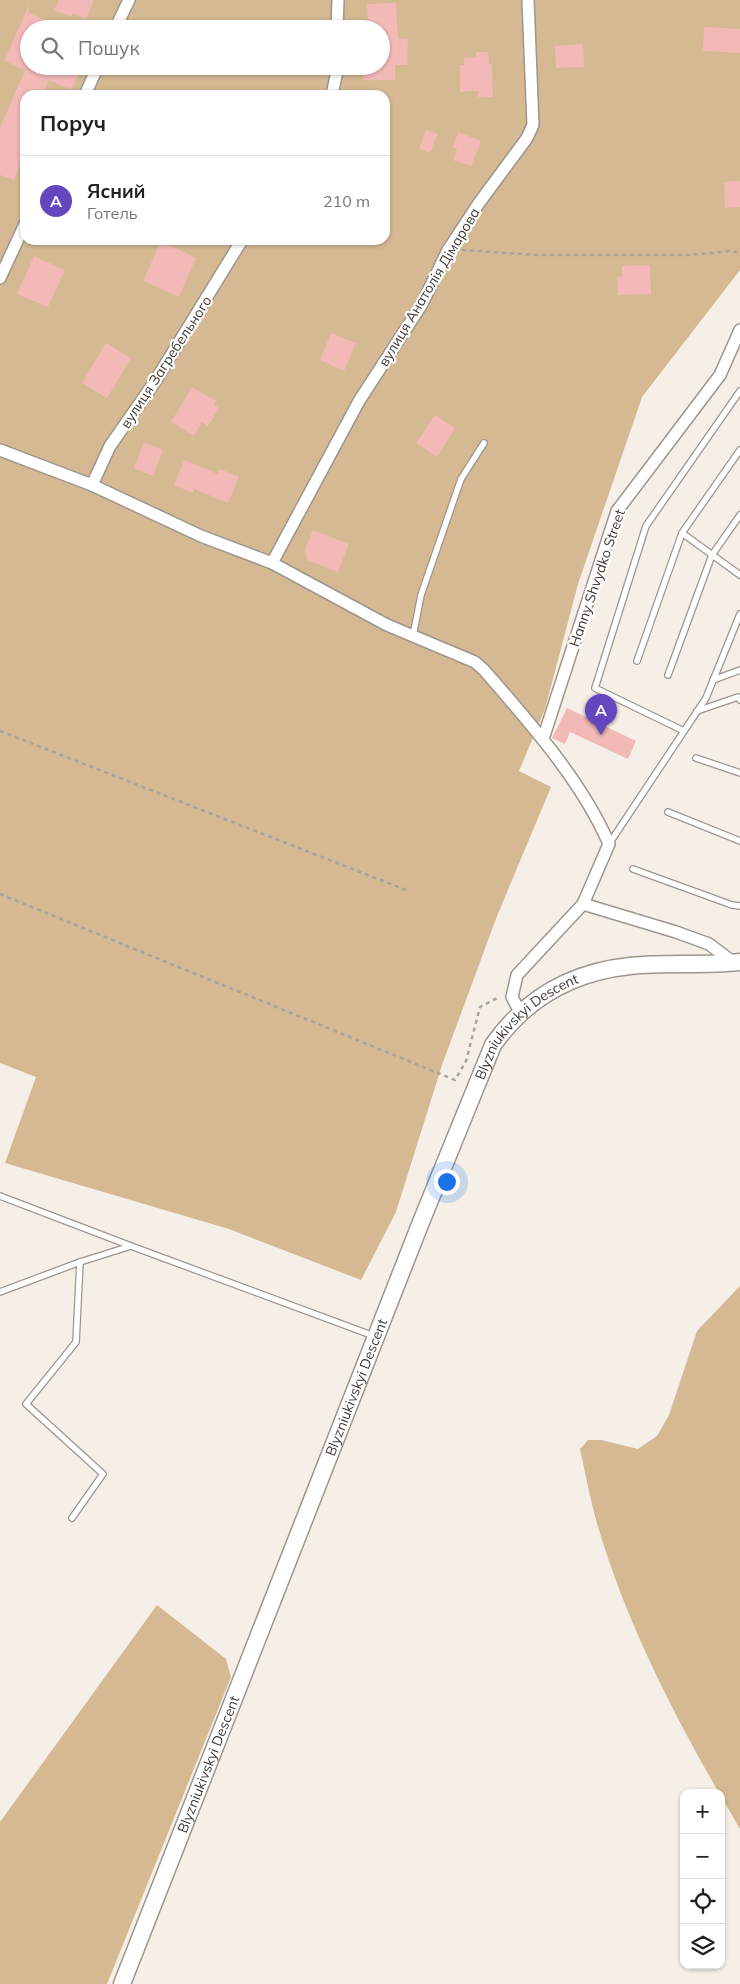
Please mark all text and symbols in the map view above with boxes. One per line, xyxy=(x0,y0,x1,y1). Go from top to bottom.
search box xyxy=(20,20,390,75)
icon: search xyxy=(38,34,66,62)
text: Пошук xyxy=(78,36,140,60)
text: Поруч xyxy=(40,110,106,136)
text: Ясний xyxy=(87,179,145,203)
text: A xyxy=(50,191,62,211)
text: 210 m xyxy=(323,191,370,211)
text: Готель xyxy=(87,203,138,223)
street label: вулиця Анатолія Дімарова xyxy=(375,205,483,369)
street label: вулиця Загребельного xyxy=(116,292,216,432)
street label: Hanny Shvydko Street xyxy=(565,507,629,649)
pin: A xyxy=(585,694,617,735)
street label: Blyzniukivskyi Descent xyxy=(471,970,581,1082)
your location xyxy=(434,1169,460,1195)
street label: Blyzniukivskyi Descent xyxy=(321,1316,391,1459)
street label: Blyzniukivskyi Descent xyxy=(173,1693,243,1836)
map controls xyxy=(680,1789,725,1969)
button: + xyxy=(680,1789,725,1834)
button: − xyxy=(680,1834,725,1879)
button: locate xyxy=(680,1879,725,1924)
button: layers xyxy=(680,1924,725,1969)

